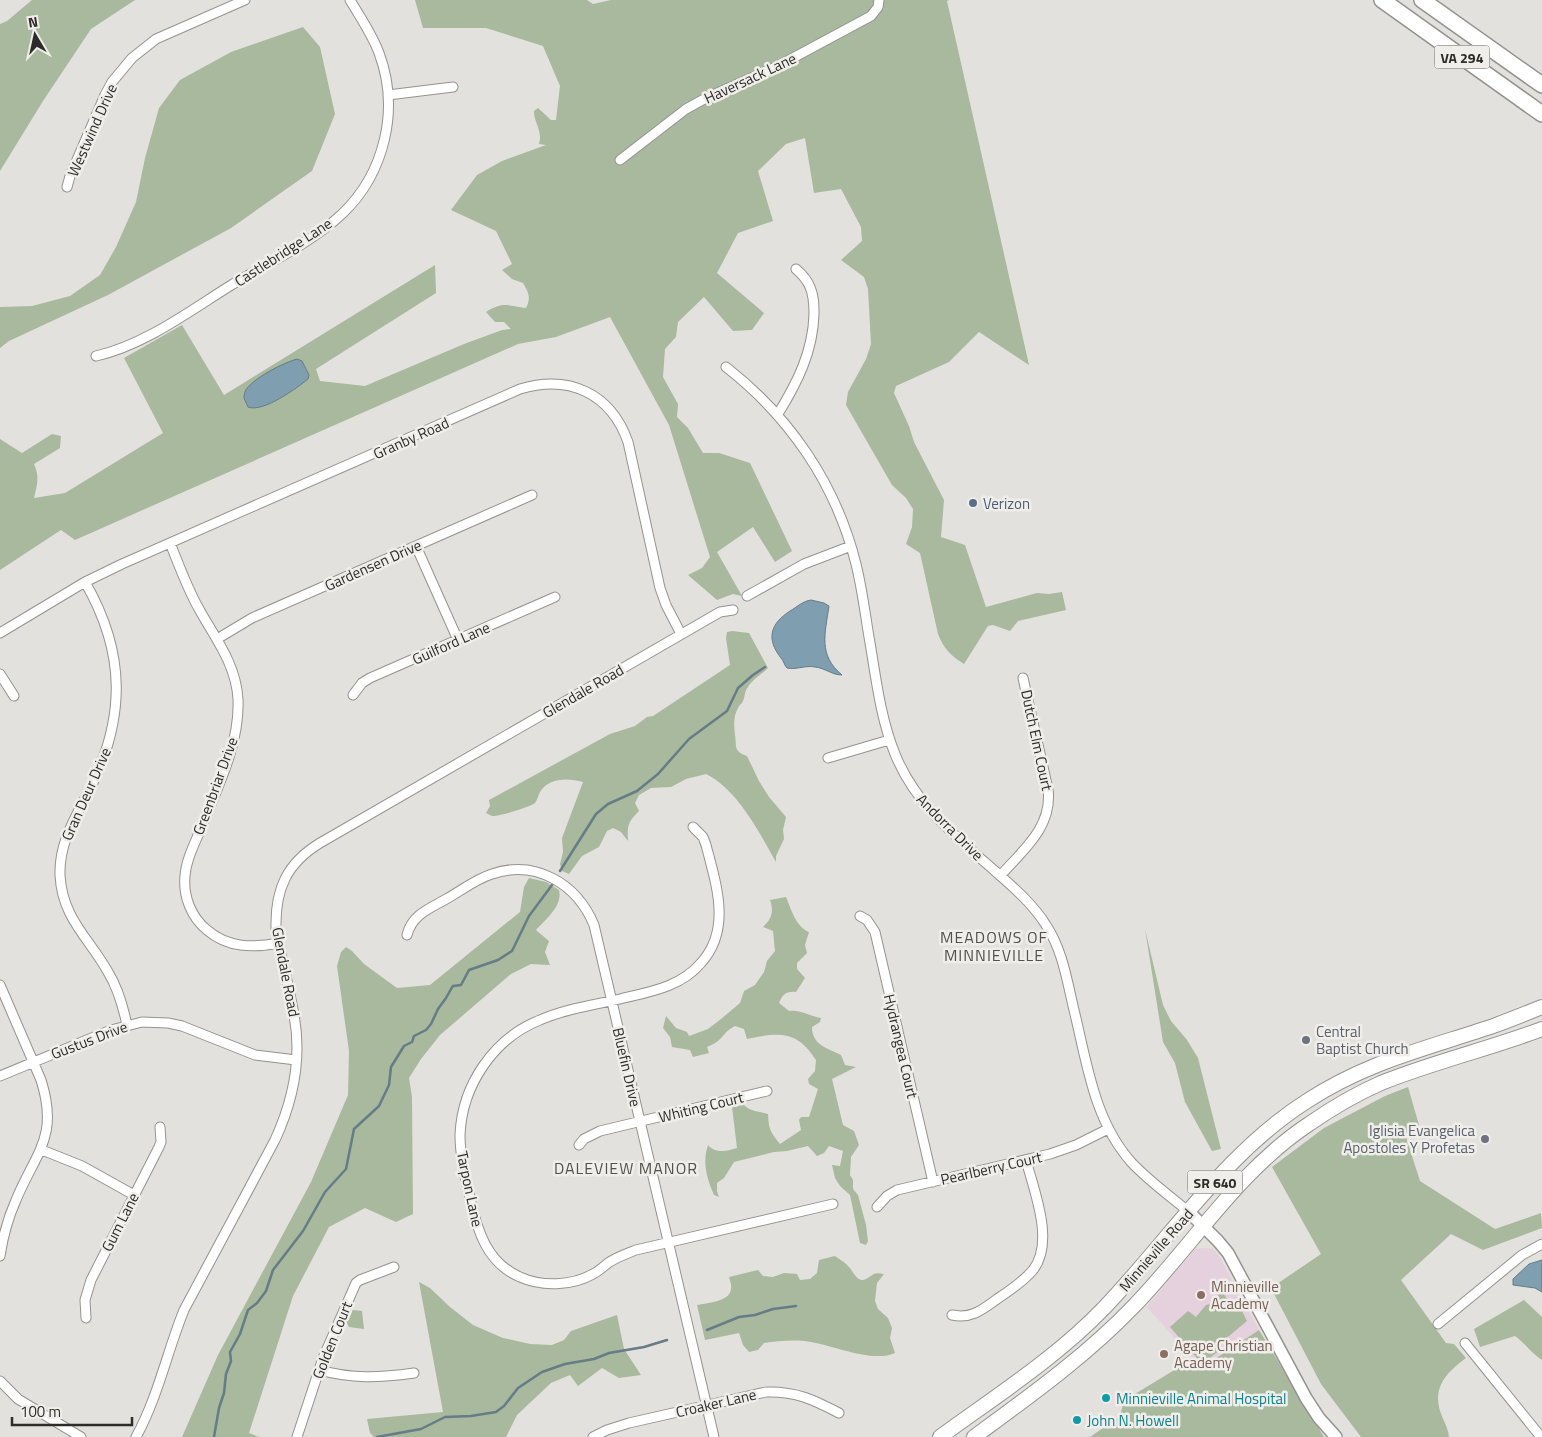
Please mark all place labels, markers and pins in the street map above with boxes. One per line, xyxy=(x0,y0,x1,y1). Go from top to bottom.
place label: Verizon xyxy=(983,492,1030,515)
marker: Verizon xyxy=(967,497,979,509)
place label: Central Baptist Church xyxy=(1316,1020,1409,1060)
marker: Central Baptist Church xyxy=(1300,1034,1312,1046)
place label: Iglisia Evangelica Apostoles Y Profetas xyxy=(1343,1119,1475,1159)
marker: Iglisia Evangelica Apostoles Y Profetas xyxy=(1479,1133,1491,1145)
place label: Minnieville Academy xyxy=(1211,1275,1279,1315)
marker: Minnieville Academy xyxy=(1195,1289,1207,1301)
place label: Agape Christian Academy xyxy=(1174,1334,1273,1374)
marker: Agape Christian Academy xyxy=(1158,1348,1170,1360)
place label: Minnieville Animal Hospital xyxy=(1116,1387,1287,1410)
marker: Minnieville Animal Hospital xyxy=(1100,1392,1112,1404)
place label: John N. Howell xyxy=(1087,1409,1179,1432)
marker: John N. Howell xyxy=(1071,1414,1083,1426)

